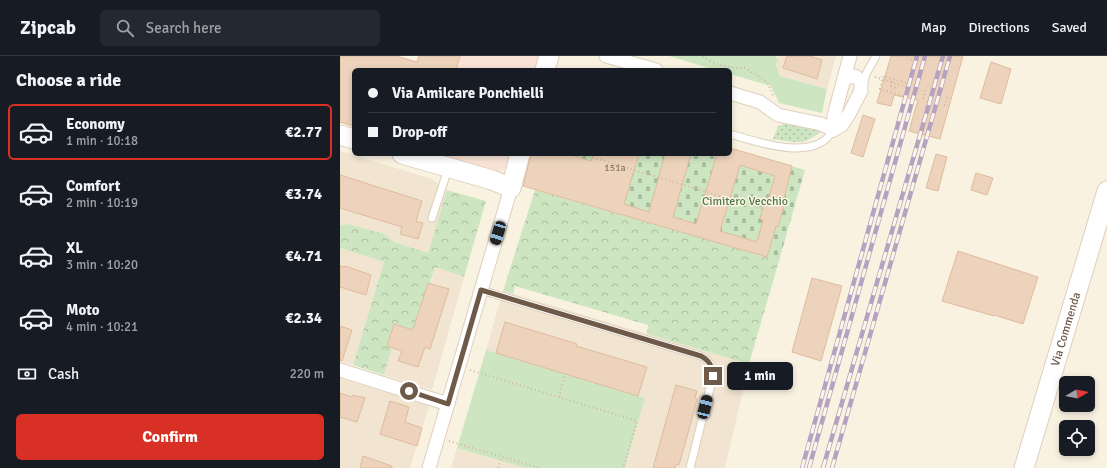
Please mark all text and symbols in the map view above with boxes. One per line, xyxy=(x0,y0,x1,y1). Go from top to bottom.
search box xyxy=(100,10,380,46)
text: Zipcab xyxy=(20,16,76,40)
icon: search xyxy=(114,17,136,39)
text: Search here xyxy=(146,19,221,37)
text: Map xyxy=(921,19,947,36)
text: Directions xyxy=(969,19,1030,36)
text: Saved xyxy=(1052,19,1087,36)
text: Choose a ride xyxy=(16,69,121,91)
text: Via Amilcare Ponchielli xyxy=(392,84,544,102)
icon: car xyxy=(18,114,54,150)
text: Economy xyxy=(66,115,125,133)
text: €2.77 xyxy=(285,123,322,141)
text: Drop-off xyxy=(392,123,447,141)
text: 1 min · 10:18 xyxy=(66,133,138,149)
house number: 151a xyxy=(604,162,626,174)
icon: car xyxy=(18,176,54,212)
text: Comfort xyxy=(66,177,120,195)
text: €3.74 xyxy=(285,185,322,203)
park label: Cimitero Vecchio xyxy=(702,194,788,209)
text: 2 min · 10:19 xyxy=(66,195,138,211)
car xyxy=(489,220,507,246)
icon: car xyxy=(18,238,54,274)
text: XL xyxy=(66,239,83,257)
text: €4.71 xyxy=(285,247,322,265)
text: 3 min · 10:20 xyxy=(66,257,138,273)
street label: Via Commenda xyxy=(1047,290,1084,368)
icon: car xyxy=(18,300,54,336)
text: Moto xyxy=(66,301,100,319)
text: €2.34 xyxy=(285,309,322,327)
text: 4 min · 10:21 xyxy=(66,319,138,335)
callout: 1 min xyxy=(727,362,793,390)
icon: cash xyxy=(16,363,38,385)
text: Cash xyxy=(48,365,79,383)
text: 220 m xyxy=(290,366,324,382)
route end xyxy=(704,367,722,385)
text: 1 min xyxy=(744,368,776,384)
north arrow xyxy=(1059,376,1095,412)
map controls xyxy=(1059,376,1095,456)
route start xyxy=(400,382,418,400)
car xyxy=(696,394,714,420)
button: Confirm xyxy=(16,414,324,460)
button: locate xyxy=(1059,420,1095,456)

